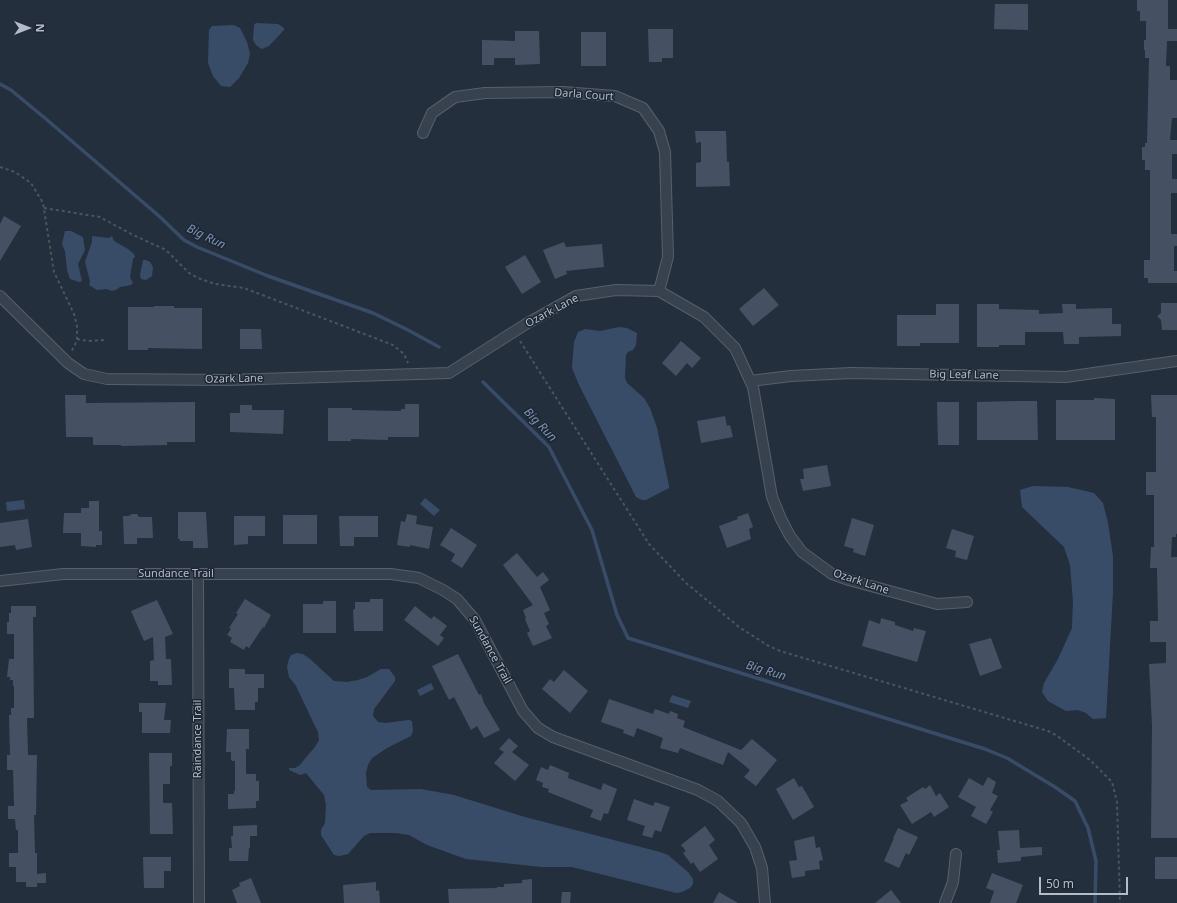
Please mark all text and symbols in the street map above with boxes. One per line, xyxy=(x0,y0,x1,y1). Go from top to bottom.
north arrow xyxy=(8,8,48,48)
text: N xyxy=(33,24,48,32)
street label: Darla Court xyxy=(554,86,614,104)
water label: Big Run xyxy=(184,222,228,252)
street label: Ozark Lane xyxy=(523,292,581,330)
street label: Big Leaf Lane xyxy=(929,368,999,382)
street label: Ozark Lane xyxy=(205,372,263,386)
water label: Big Run xyxy=(521,405,559,445)
street label: Sundance Trail xyxy=(138,567,214,581)
street label: Ozark Lane xyxy=(831,567,891,597)
street label: Sundance Trail xyxy=(466,614,514,686)
water label: Big Run xyxy=(744,658,788,684)
street label: Raindance Trail xyxy=(191,700,205,778)
scale bar xyxy=(1041,869,1130,895)
text: 50 m xyxy=(1046,875,1074,892)

